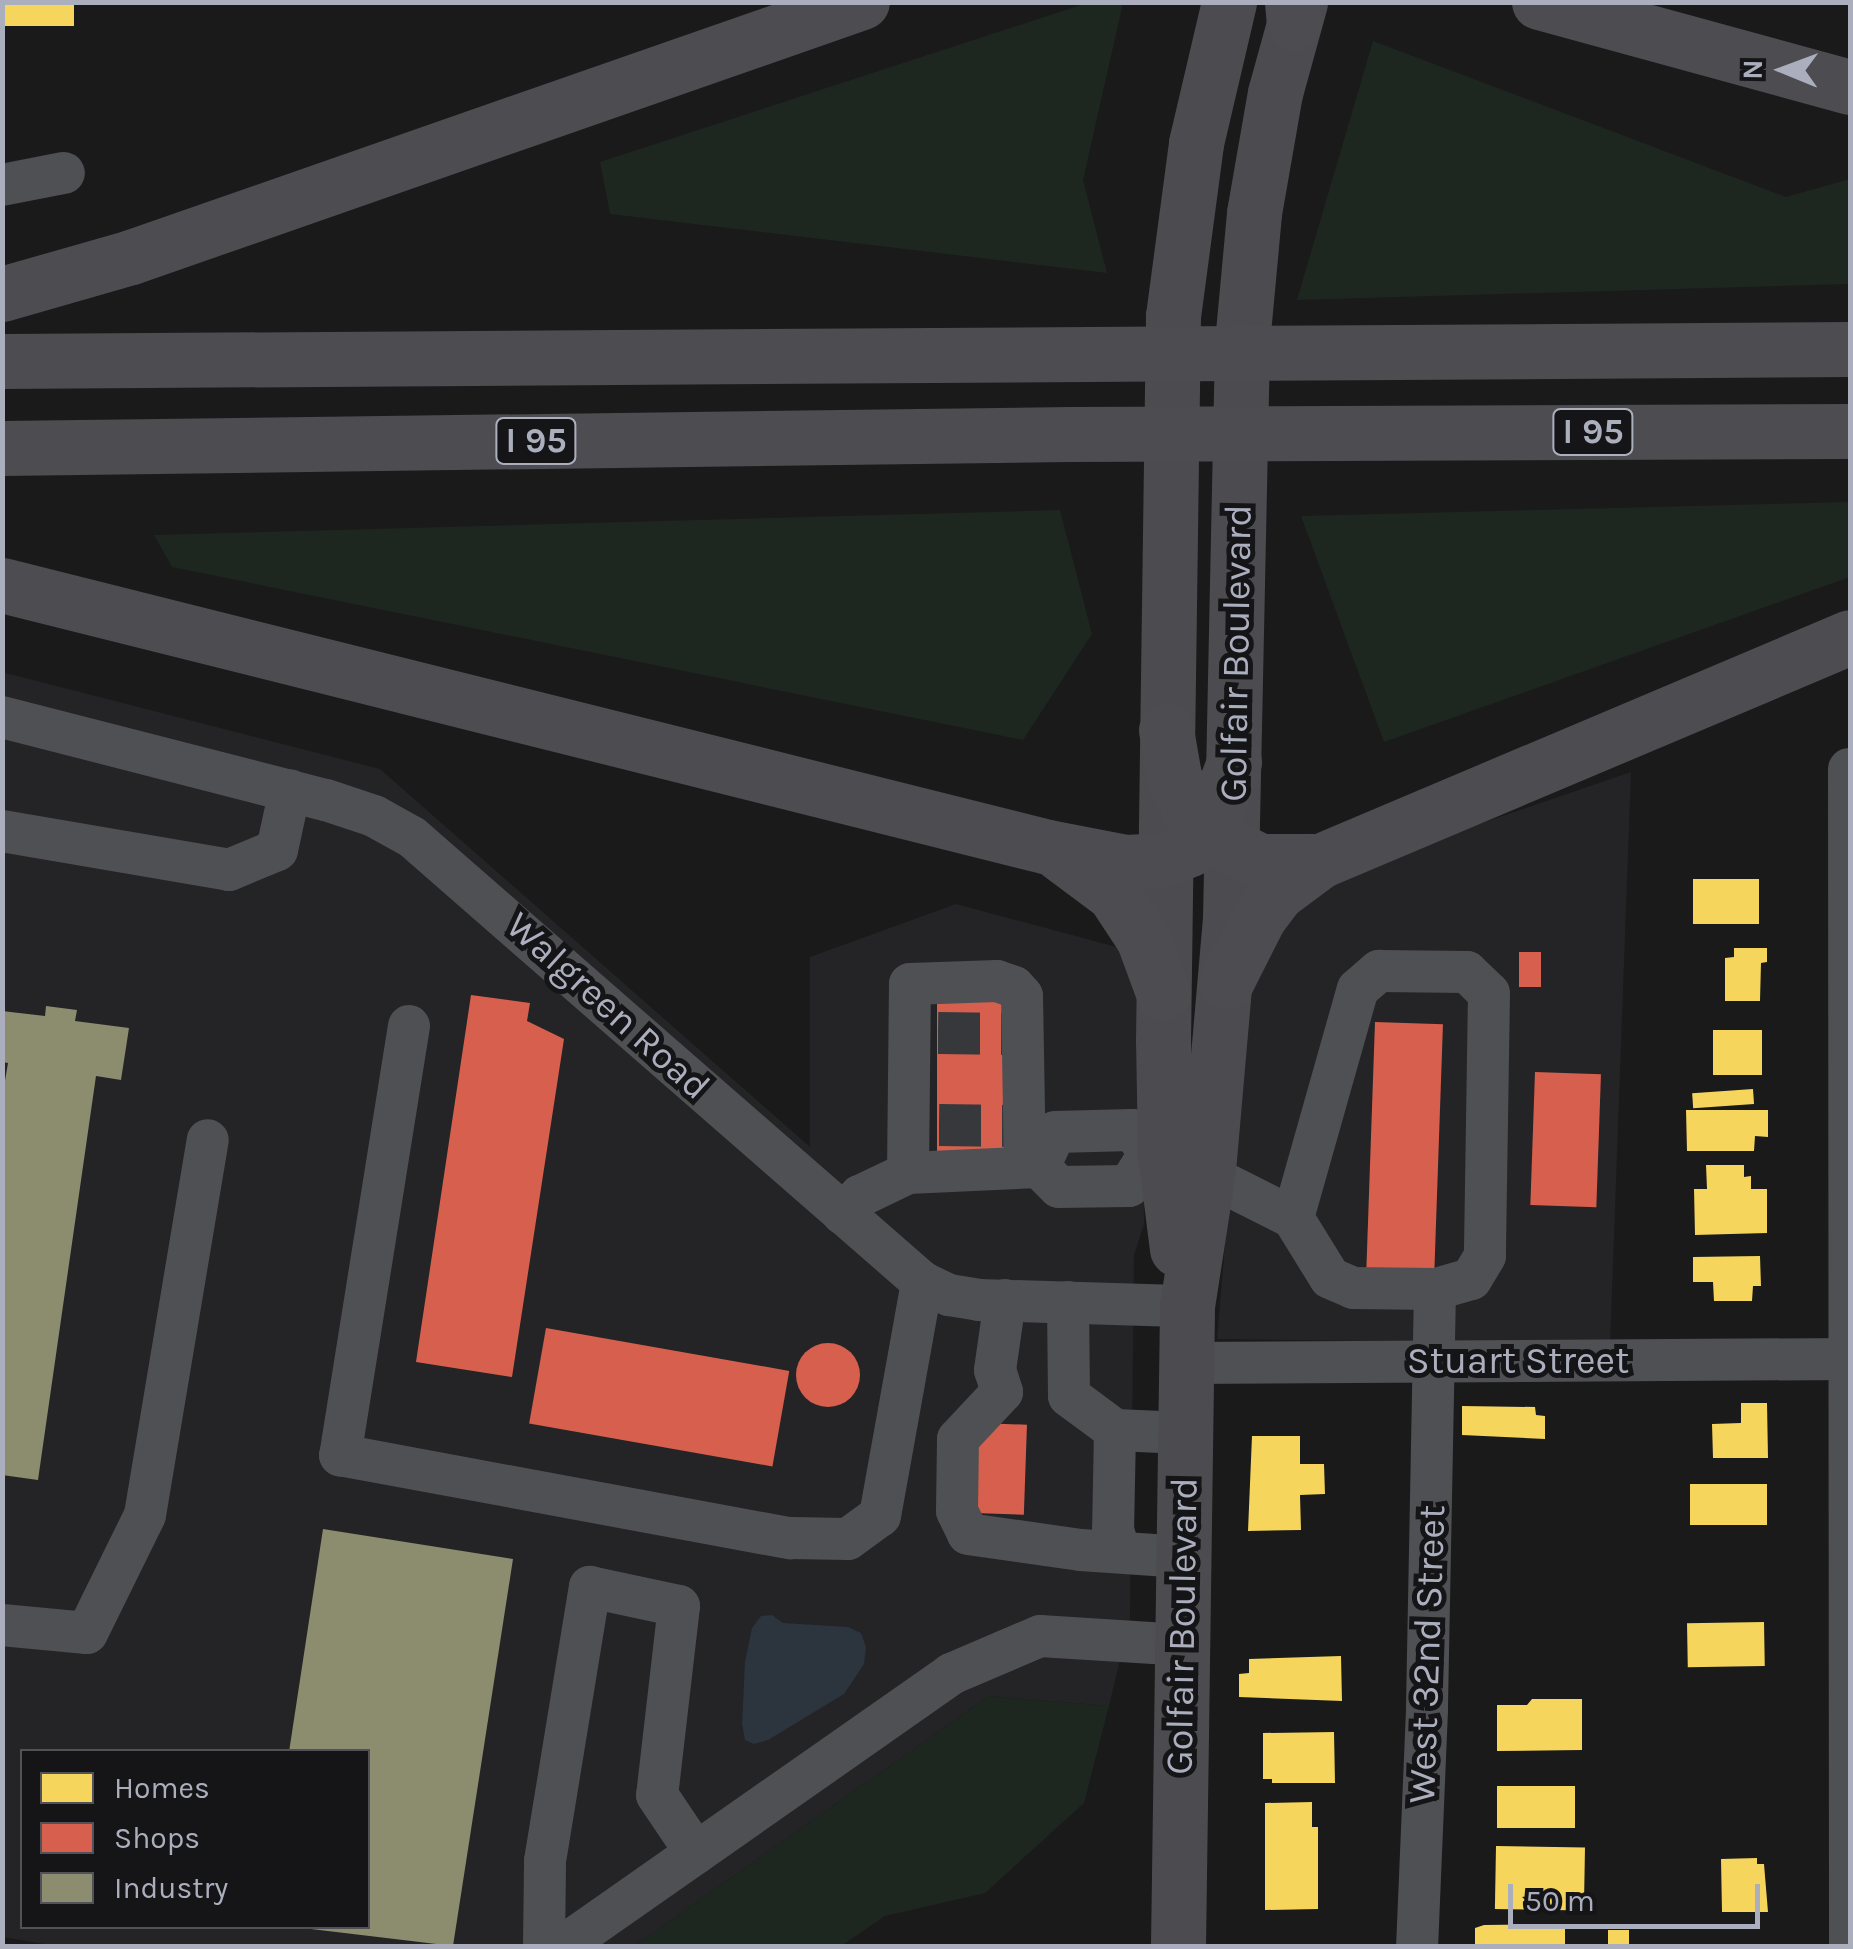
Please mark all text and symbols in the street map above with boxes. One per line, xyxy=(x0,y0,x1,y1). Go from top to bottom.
north arrow xyxy=(1733,20,1833,120)
text: N xyxy=(1736,59,1769,80)
road number: I 95 xyxy=(1550,402,1636,462)
road number: I 95 xyxy=(494,411,578,471)
street label: Golfair Boulevard xyxy=(1211,504,1261,802)
street label: Walgreen Road xyxy=(497,903,719,1109)
street label: Stuart Street xyxy=(1407,1338,1629,1384)
street label: Golfair Boulevard xyxy=(1157,1477,1207,1775)
street label: West 32nd Street xyxy=(1399,1504,1455,1804)
legend xyxy=(20,1749,370,1929)
text: Homes xyxy=(114,1770,210,1806)
text: Shops xyxy=(114,1820,200,1856)
scale bar xyxy=(1513,1864,1766,1926)
text: Industry xyxy=(114,1870,228,1906)
text: 50 m xyxy=(1525,1883,1595,1919)

